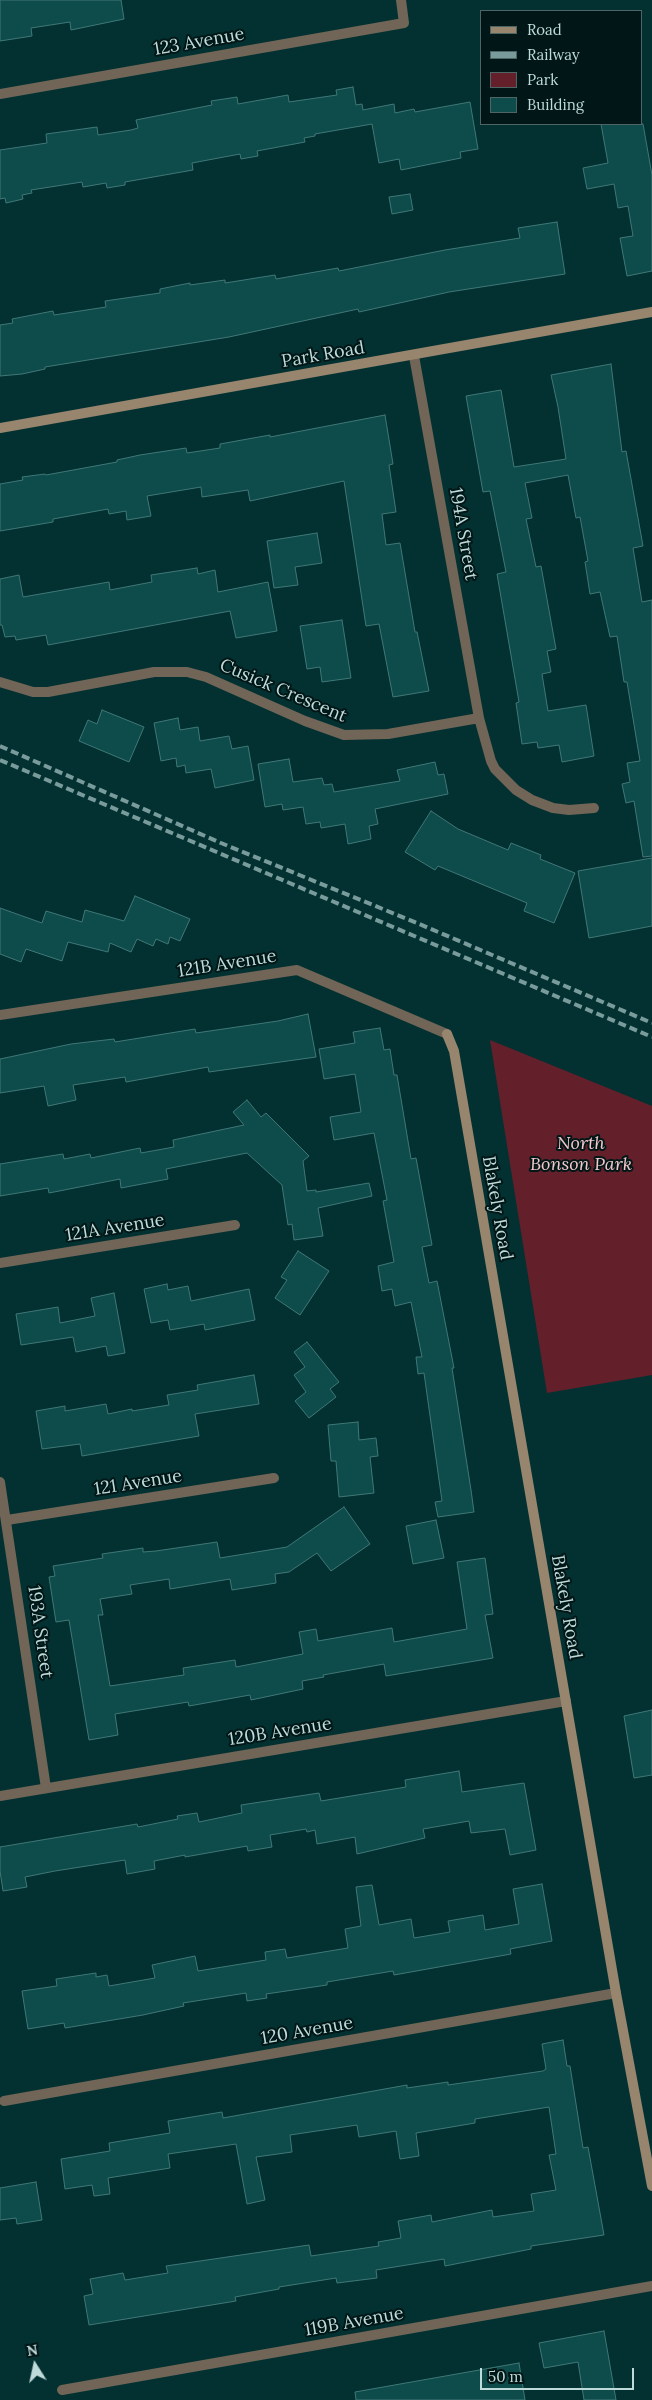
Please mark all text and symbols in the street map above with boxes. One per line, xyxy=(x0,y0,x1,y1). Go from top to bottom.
legend xyxy=(480,10,642,125)
text: Road xyxy=(527,20,562,39)
street label: 123 Avenue xyxy=(152,23,246,61)
text: Railway xyxy=(527,45,580,64)
text: Park xyxy=(527,70,558,89)
text: Building xyxy=(527,95,584,114)
street label: Park Road xyxy=(280,337,366,373)
street label: 194A Street xyxy=(444,486,482,582)
street label: Cusick Crescent xyxy=(216,654,350,728)
street label: 121B Avenue xyxy=(176,946,278,982)
park label: North Bonson Park xyxy=(530,1133,632,1176)
street label: Blakely Road xyxy=(477,1154,517,1262)
street label: 121A Avenue xyxy=(64,1210,166,1246)
street label: 121 Avenue xyxy=(93,1465,183,1501)
street label: Blakely Road xyxy=(546,1553,586,1661)
street label: 193A Street xyxy=(23,1584,57,1680)
street label: 120B Avenue xyxy=(227,1713,333,1751)
street label: 120 Avenue xyxy=(259,2012,355,2050)
street label: 119B Avenue xyxy=(303,2303,405,2341)
north arrow xyxy=(10,2340,60,2390)
text: N xyxy=(25,2340,39,2360)
scale bar xyxy=(482,2358,636,2390)
text: 50 m xyxy=(488,2367,523,2386)

